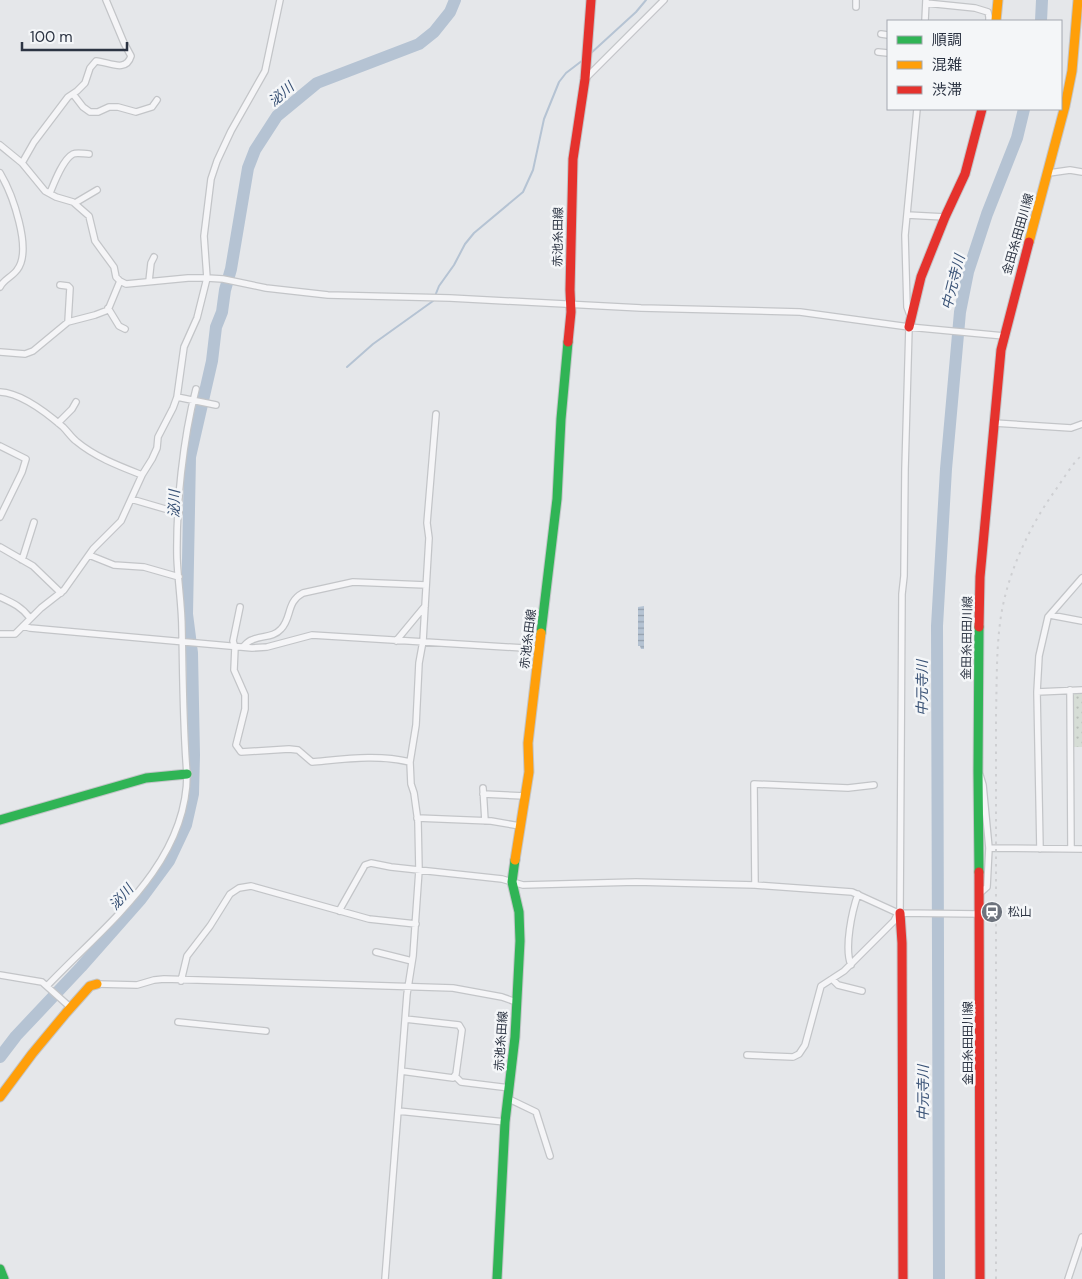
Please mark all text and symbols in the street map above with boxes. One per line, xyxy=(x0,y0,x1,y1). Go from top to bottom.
scale bar xyxy=(22,20,128,52)
legend xyxy=(887,20,1062,110)
text: 100 m xyxy=(30,27,73,47)
text: 順調 xyxy=(932,30,962,50)
text: 混雑 xyxy=(932,55,962,75)
water label: 泌川 xyxy=(265,77,299,110)
text: 渋滞 xyxy=(932,80,962,100)
street label: 金田糸田田川線 xyxy=(999,191,1037,277)
street label: 赤池糸田線 xyxy=(549,207,567,267)
water label: 中元寺川 xyxy=(937,251,969,311)
water label: 泌川 xyxy=(165,488,183,518)
street label: 金田糸田田川線 xyxy=(958,596,976,680)
street label: 赤池糸田線 xyxy=(516,608,540,670)
water label: 中元寺川 xyxy=(913,658,931,716)
water label: 泌川 xyxy=(105,879,138,913)
station icon: 松山 xyxy=(980,900,1004,924)
place label: 松山 xyxy=(1008,904,1032,920)
street label: 金田糸田田川線 xyxy=(960,1001,976,1085)
street label: 赤池糸田線 xyxy=(491,1011,511,1071)
water label: 中元寺川 xyxy=(914,1063,932,1121)

